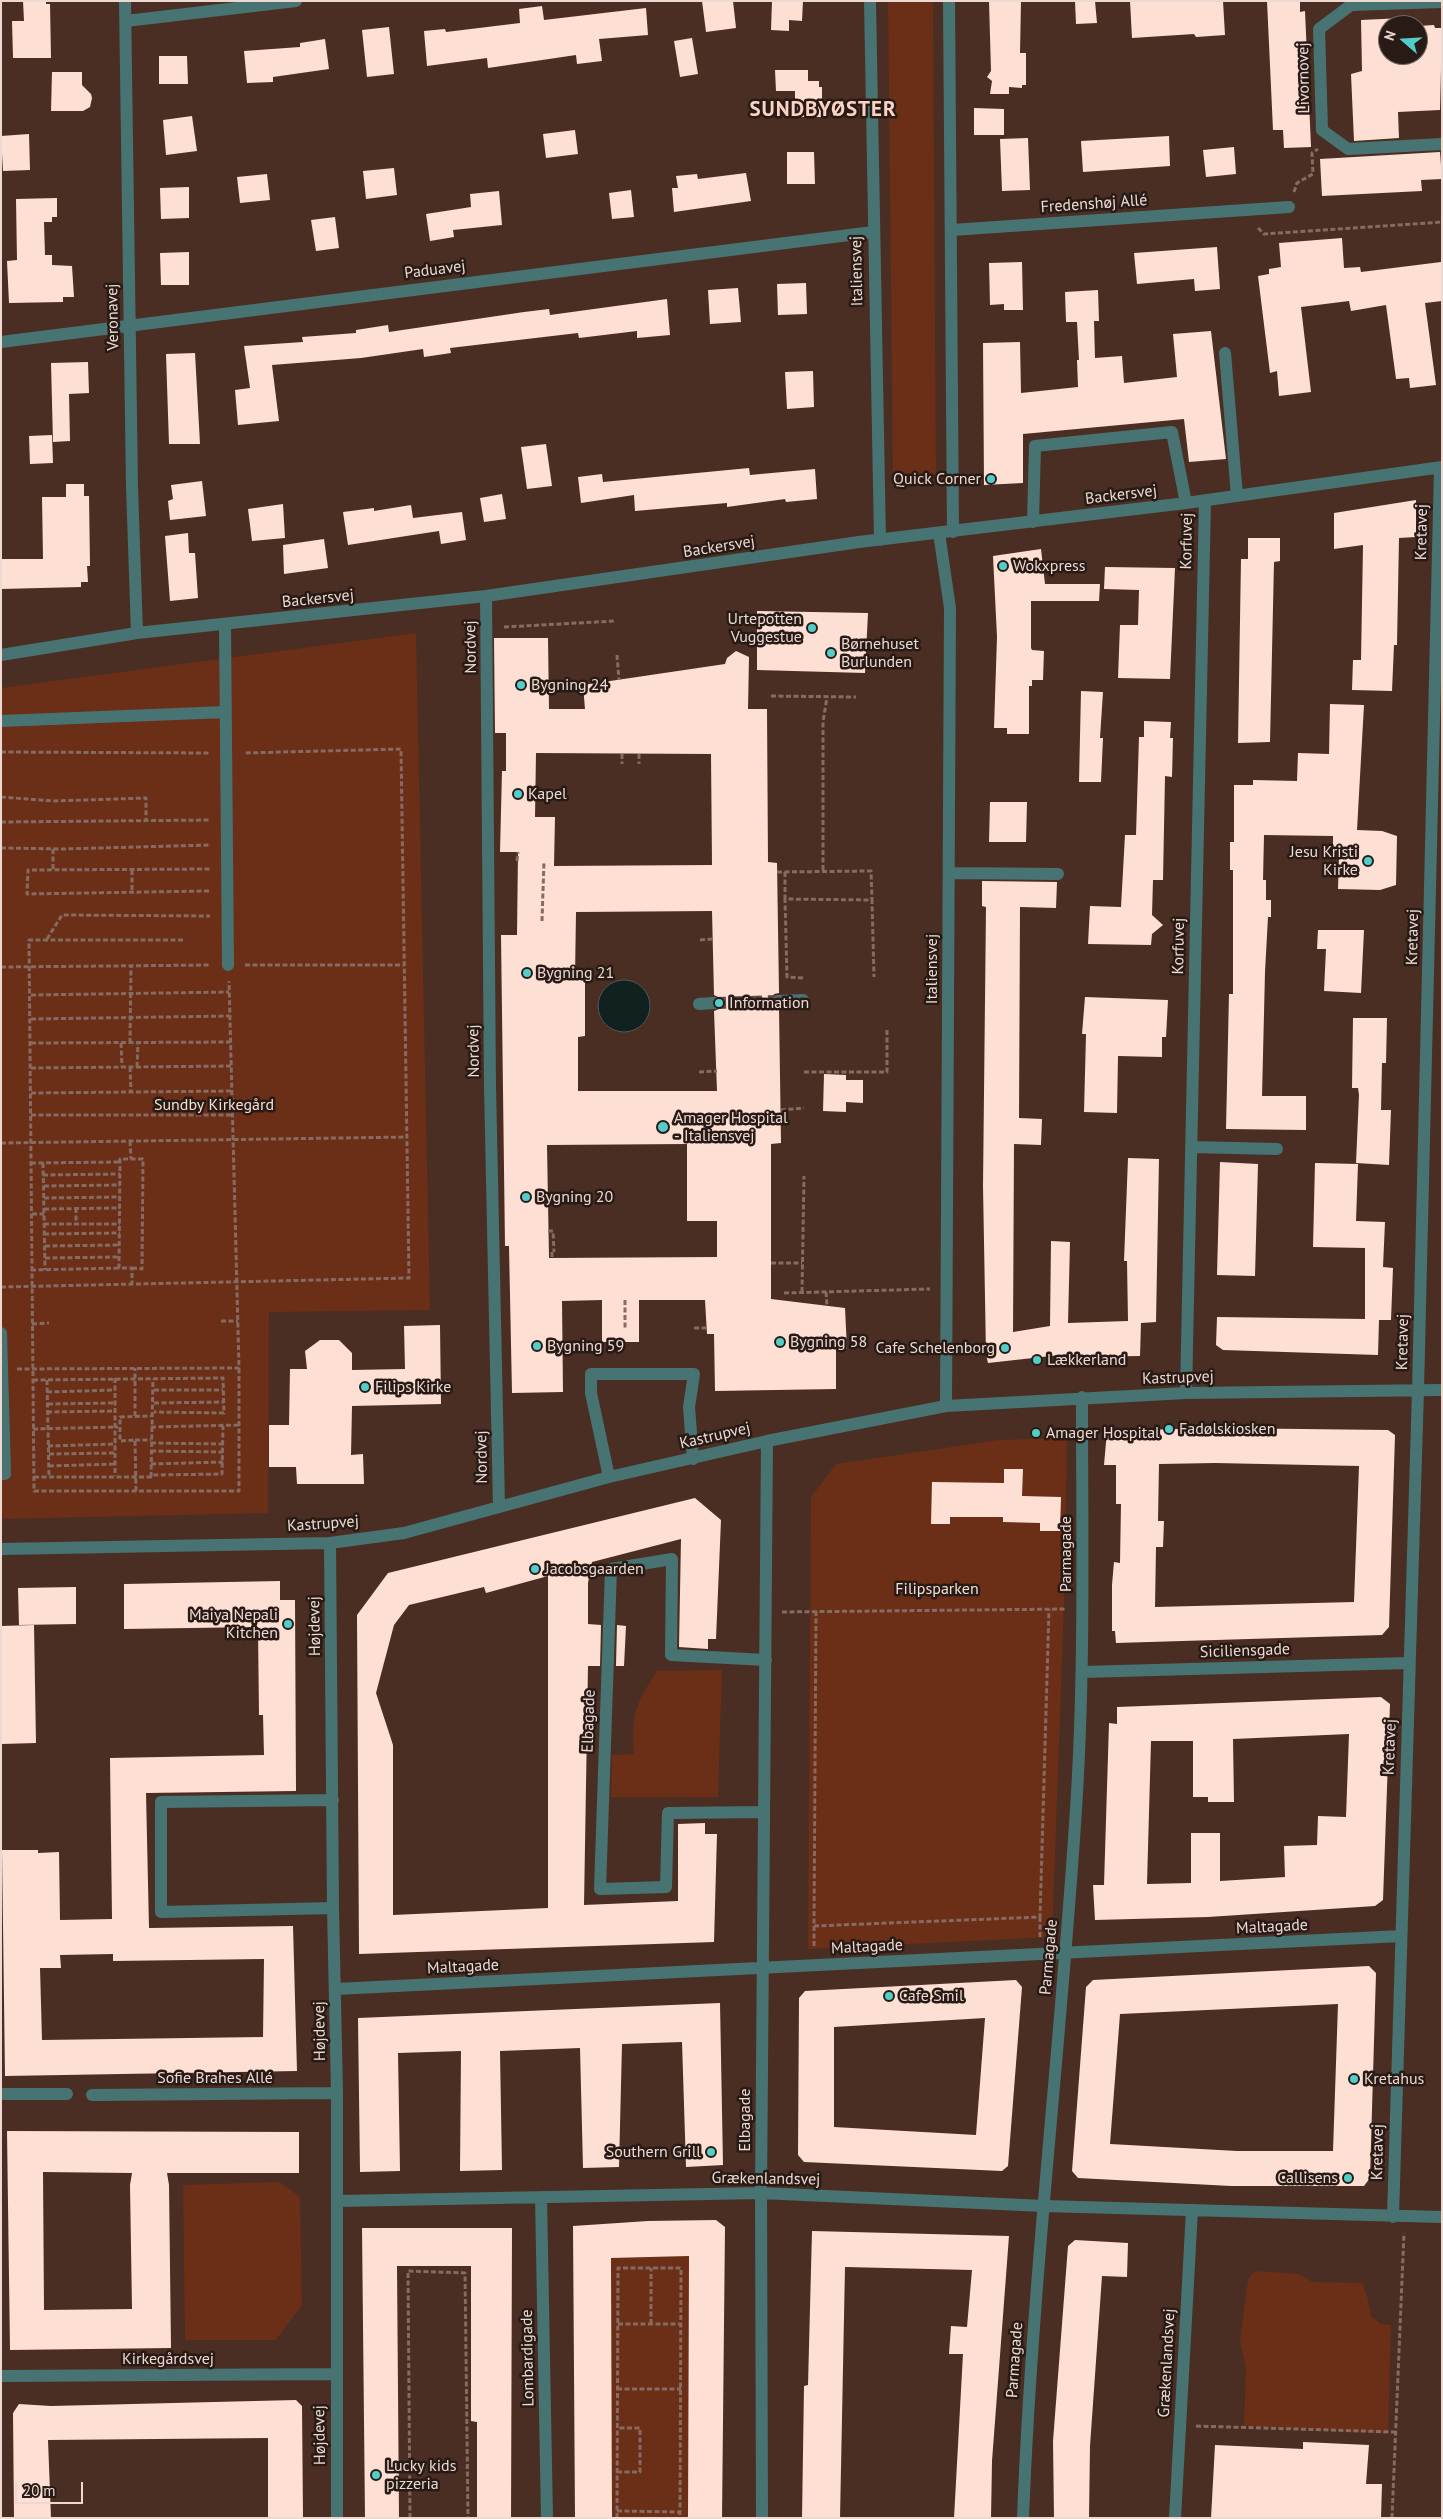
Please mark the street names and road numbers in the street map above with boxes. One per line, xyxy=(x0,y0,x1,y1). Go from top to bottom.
street label: Livornovej xyxy=(1294,42,1314,114)
street label: Fredenshøj Allé xyxy=(1040,191,1148,217)
street label: Italiensvej xyxy=(847,236,867,306)
street label: Paduavej xyxy=(403,257,467,283)
street label: Veronavej xyxy=(103,283,123,351)
street label: Backersvej xyxy=(1084,481,1158,509)
street label: Kretavej xyxy=(1412,504,1432,560)
street label: Korfuvej xyxy=(1177,513,1197,569)
street label: Backersvej xyxy=(682,532,756,562)
street label: Backersvej xyxy=(281,586,355,612)
street label: Nordvej xyxy=(461,620,481,674)
street label: Kretavej xyxy=(1403,909,1423,965)
street label: Korfuvej xyxy=(1169,918,1189,974)
street label: Italiensvej xyxy=(922,934,942,1004)
street label: Nordvej xyxy=(464,1024,484,1078)
street label: Kretavej xyxy=(1393,1314,1413,1370)
street label: Kastrupvej xyxy=(1142,1367,1214,1389)
street label: Kastrupvej xyxy=(678,1419,752,1453)
street label: Nordvej xyxy=(472,1430,492,1484)
street label: Kastrupvej xyxy=(286,1512,360,1536)
street label: Parmagade xyxy=(1056,1516,1076,1592)
street label: Højdevej xyxy=(305,1596,325,1656)
street label: Siciliensgade xyxy=(1200,1640,1290,1662)
street label: Elbagade xyxy=(578,1689,600,1753)
street label: Kretavej xyxy=(1379,1719,1401,1775)
street label: Maltagade xyxy=(1236,1916,1308,1938)
street label: Parmagade xyxy=(1036,1918,1062,1996)
street label: Maltagade xyxy=(831,1936,903,1958)
street label: Maltagade xyxy=(427,1956,499,1978)
street label: Højdevej xyxy=(310,2001,330,2061)
street label: Sofie Brahes Allé xyxy=(157,2068,273,2088)
street label: Elbagade xyxy=(735,2088,755,2152)
street label: Kretavej xyxy=(1368,2124,1388,2180)
street label: Grækenlandsvej xyxy=(711,2168,821,2190)
street label: Grækenlandsvej xyxy=(1155,2308,1179,2418)
street label: Lombardigade xyxy=(518,2309,538,2407)
street label: Parmagade xyxy=(1003,2321,1027,2399)
street label: Kirkegårdsvej xyxy=(122,2349,214,2369)
street label: Højdevej xyxy=(310,2405,330,2465)

